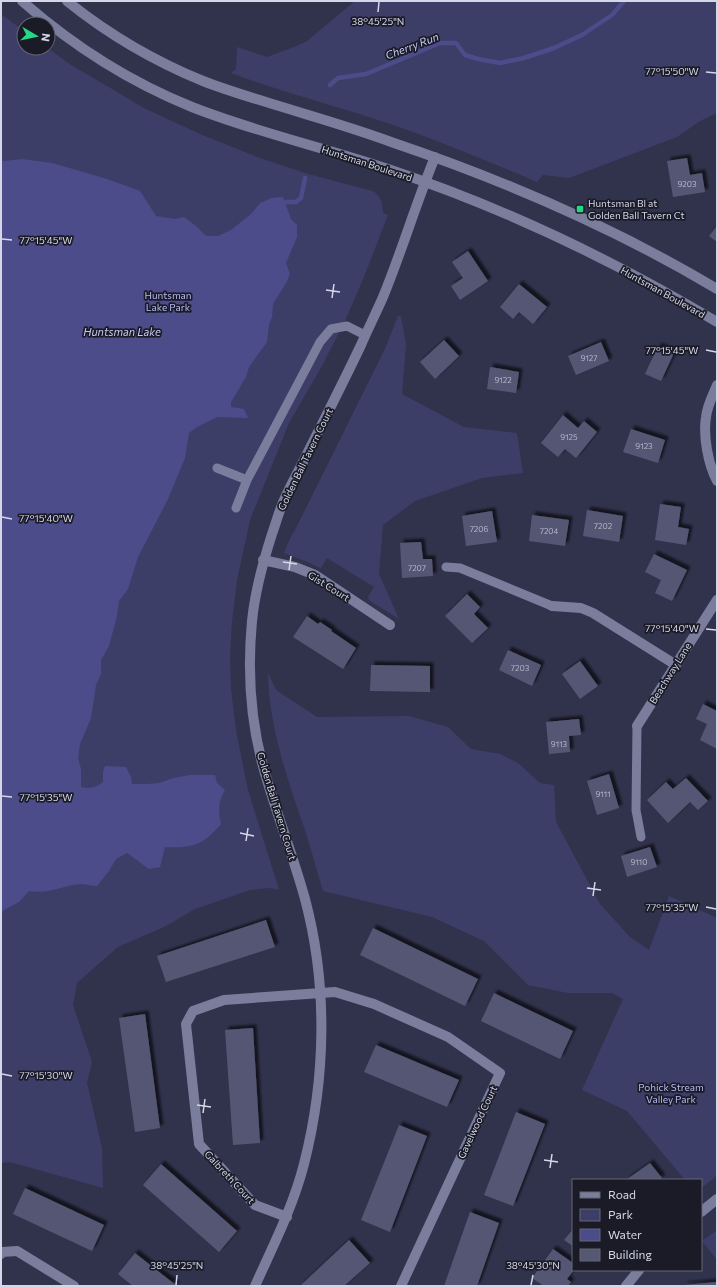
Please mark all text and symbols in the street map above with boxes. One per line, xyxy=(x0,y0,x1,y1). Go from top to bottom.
text: 38°45'25"N xyxy=(352,15,404,27)
north arrow xyxy=(16,16,56,56)
water label: Cherry Run xyxy=(383,29,440,62)
text: N xyxy=(39,33,53,43)
text: 77°15'50"W xyxy=(645,65,699,77)
street label: Huntsman Boulevard xyxy=(320,143,414,183)
house number: 9203 xyxy=(677,179,697,189)
place label: Huntsman Bl at Golden Ball Tavern Ct xyxy=(588,197,685,221)
marker: Huntsman Bl at Golden Ball Tavern Ct xyxy=(575,204,585,214)
text: 77°15'45"W xyxy=(19,234,73,246)
street label: Huntsman Boulevard xyxy=(619,264,707,320)
park label: Huntsman Lake Park xyxy=(144,289,192,313)
water label: Huntsman Lake xyxy=(83,325,161,338)
text: 77°15'45"W xyxy=(645,344,699,356)
house number: 9127 xyxy=(581,353,597,363)
house number: 9122 xyxy=(494,375,512,385)
street label: Golden Ball Tavern Court xyxy=(275,406,335,512)
house number: 9125 xyxy=(560,432,578,442)
house number: 9123 xyxy=(635,441,653,451)
text: 77°15'40"W xyxy=(19,512,73,524)
house number: 7202 xyxy=(594,521,613,531)
house number: 7206 xyxy=(470,524,488,534)
house number: 7204 xyxy=(540,526,559,536)
house number: 7207 xyxy=(408,563,426,573)
street label: Gist Court xyxy=(306,568,352,604)
text: 77°15'40"W xyxy=(645,622,699,634)
street label: Beachway Lane xyxy=(646,640,694,706)
house number: 7203 xyxy=(511,663,530,673)
house number: 9113 xyxy=(551,739,568,749)
street label: Golden Ball Tavern Court xyxy=(255,751,299,861)
house number: 9111 xyxy=(595,789,611,799)
text: 77°15'35"W xyxy=(20,791,72,803)
house number: 9110 xyxy=(631,857,647,867)
text: 77°15'35"W xyxy=(646,901,698,913)
text: 77°15'30"W xyxy=(19,1069,73,1081)
park label: Pohick Stream Valley Park xyxy=(638,1081,704,1105)
street label: Gavelwood Court xyxy=(455,1084,499,1160)
street label: Galbreth Court xyxy=(202,1148,258,1206)
legend xyxy=(572,1179,702,1271)
text: Road xyxy=(608,1187,636,1201)
text: Park xyxy=(608,1207,634,1221)
text: Water xyxy=(608,1227,642,1241)
text: Building xyxy=(608,1247,652,1261)
text: 38°45'25"N xyxy=(151,1259,203,1271)
text: 38°45'30"N xyxy=(506,1259,560,1271)

